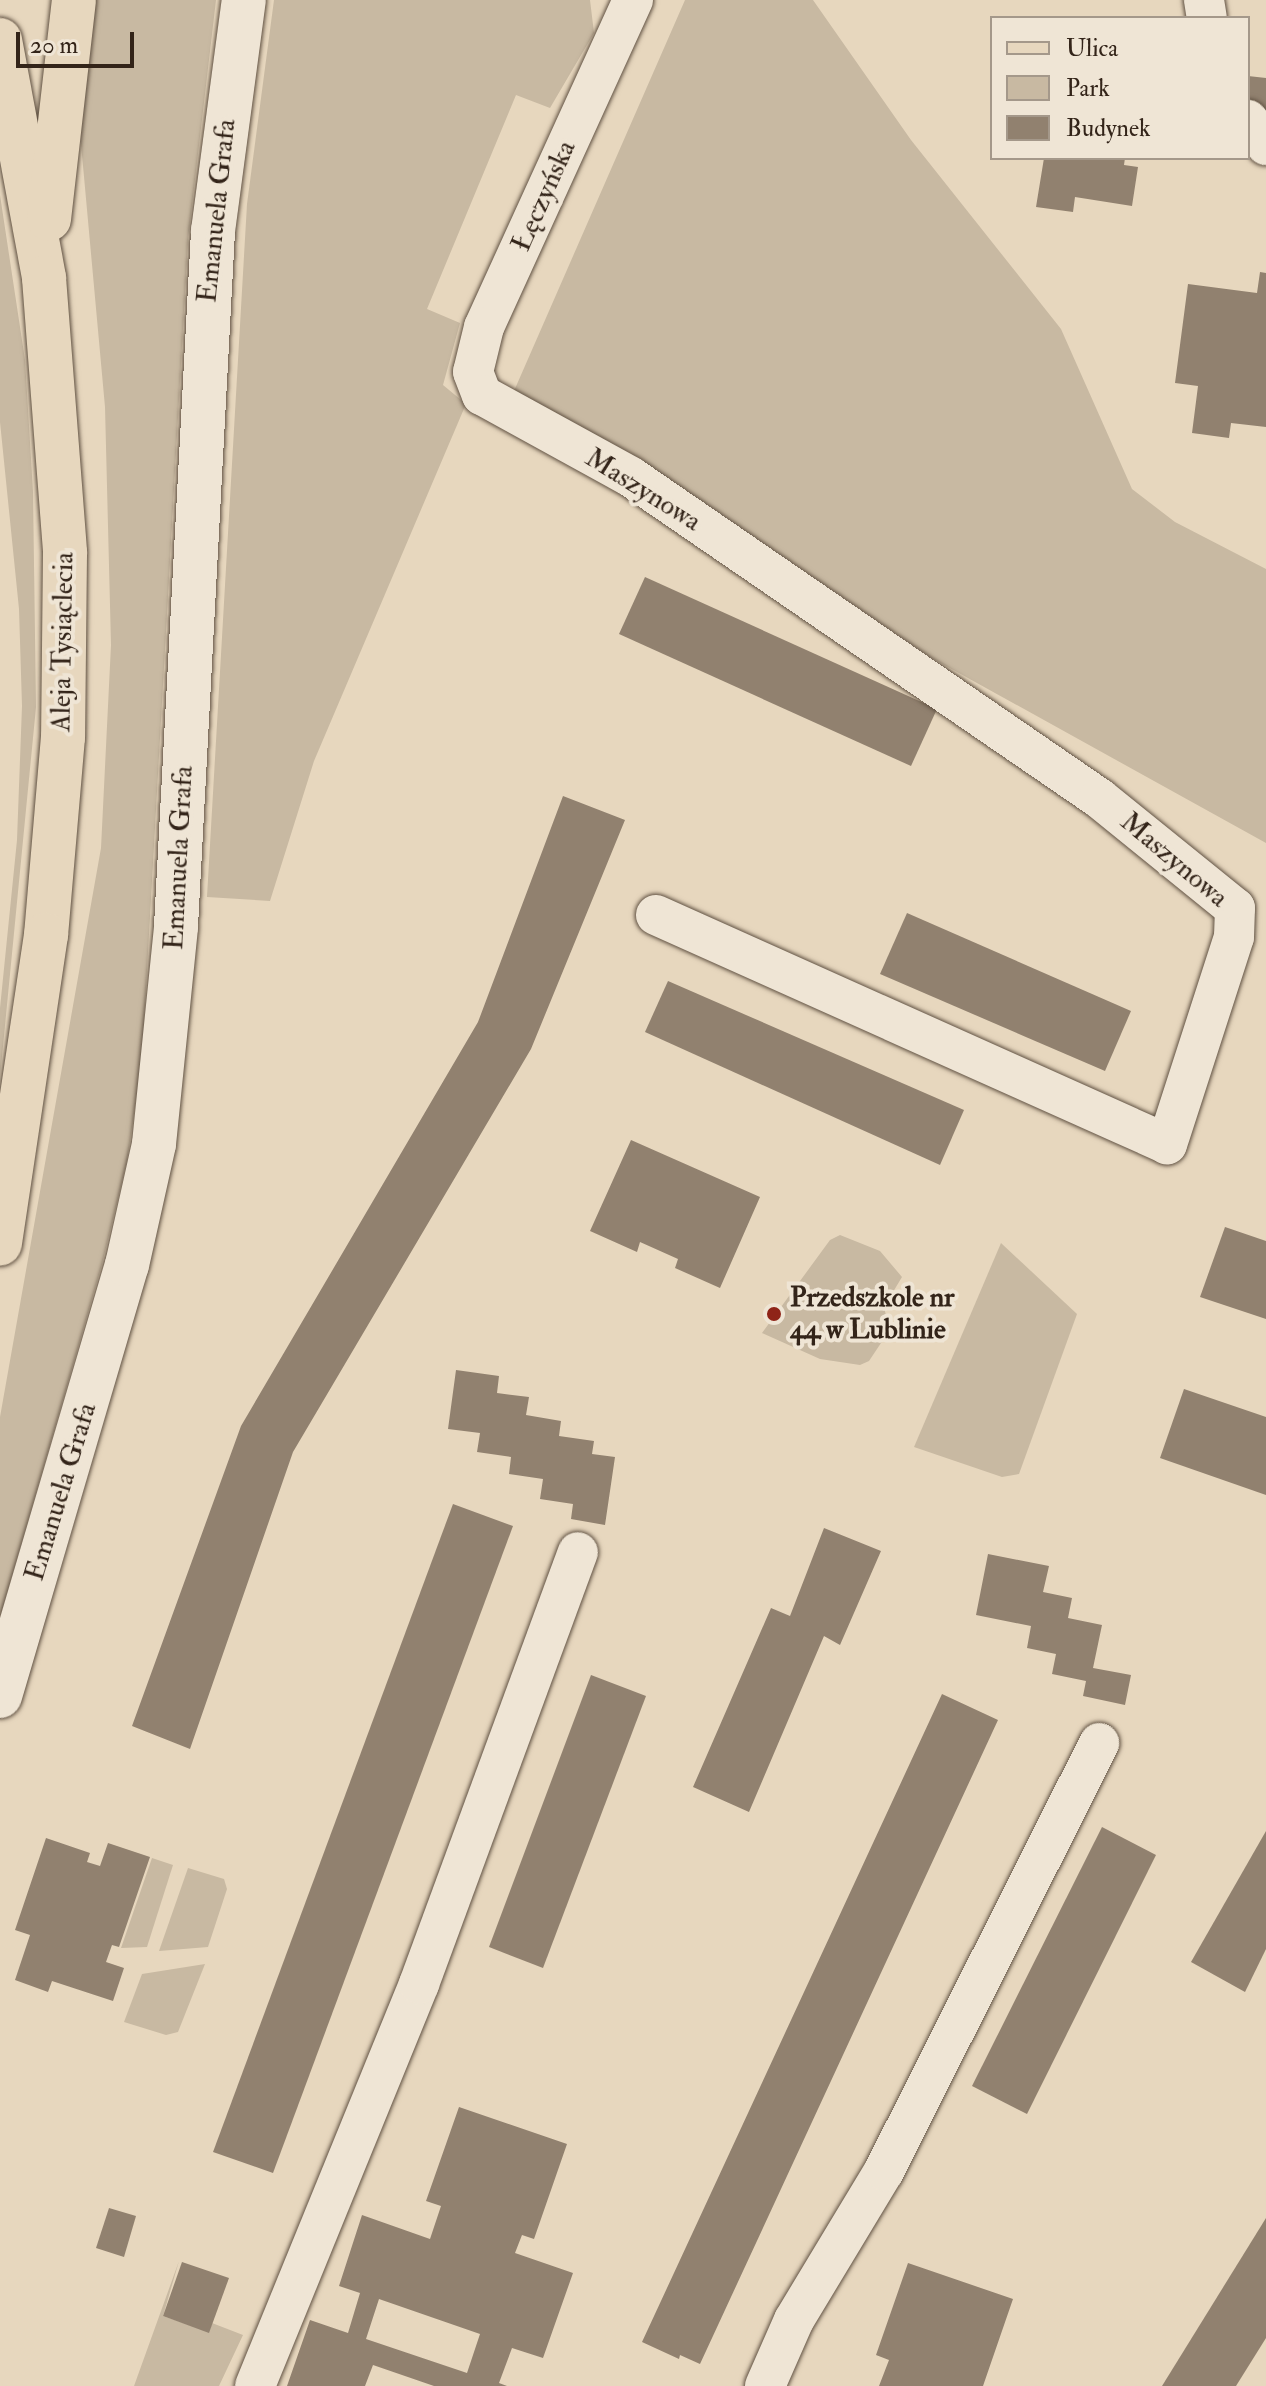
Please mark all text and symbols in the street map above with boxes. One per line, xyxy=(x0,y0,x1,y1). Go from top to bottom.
scale bar xyxy=(20,16,138,66)
legend xyxy=(990,16,1250,160)
text: 20 m xyxy=(30,30,78,61)
text: Ulica xyxy=(1066,33,1118,64)
text: Park xyxy=(1066,73,1110,104)
text: Budynek xyxy=(1066,113,1150,144)
street label: Emanuela Grafa xyxy=(191,118,243,304)
street label: Łęczyńska xyxy=(505,135,583,257)
street label: Maszynowa xyxy=(579,441,707,539)
street label: Aleja Tysiąclecia xyxy=(45,552,81,732)
street label: Emanuela Grafa xyxy=(157,765,201,951)
street label: Maszynowa xyxy=(1113,805,1235,915)
place label: Przedszkole nr 44 w Lublinie xyxy=(790,1281,955,1347)
marker: Przedszkole nr 44 w Lublinie xyxy=(765,1305,783,1323)
street label: Emanuela Grafa xyxy=(18,1399,104,1585)

